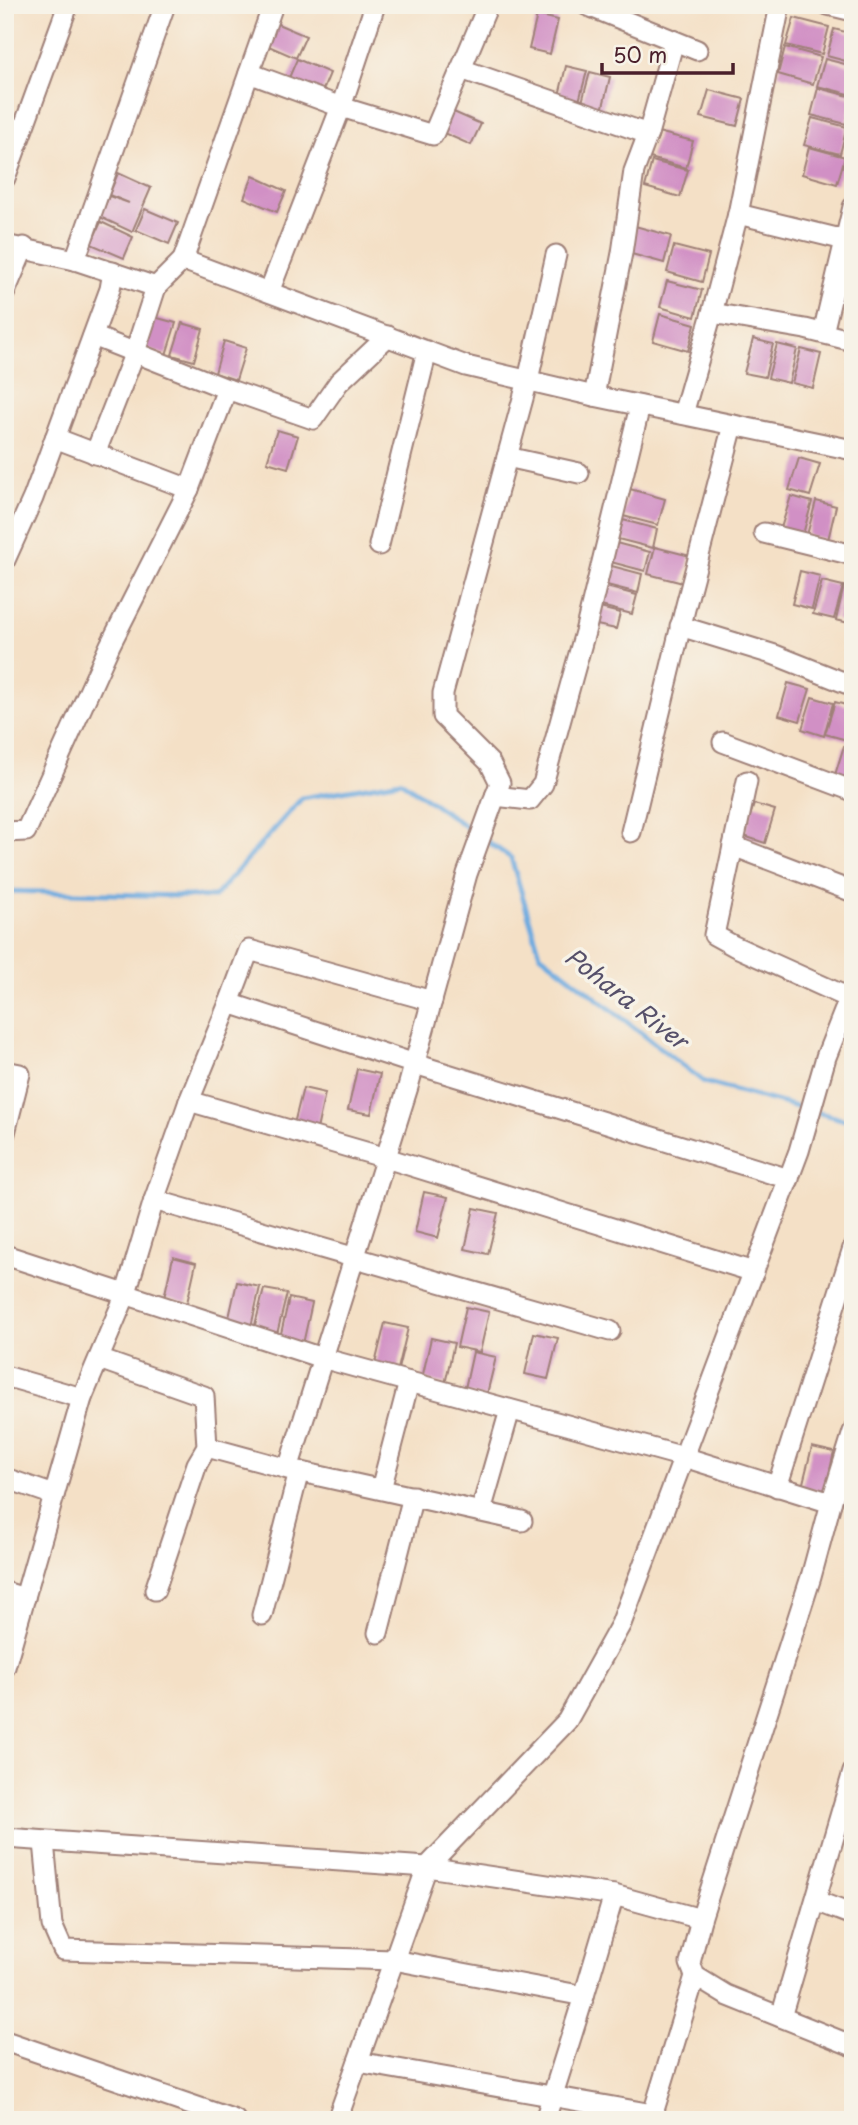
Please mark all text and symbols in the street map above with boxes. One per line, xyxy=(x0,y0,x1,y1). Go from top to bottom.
scale bar xyxy=(602,32,734,76)
text: 50 m xyxy=(613,38,667,70)
water label: Pohara River xyxy=(558,938,699,1059)

